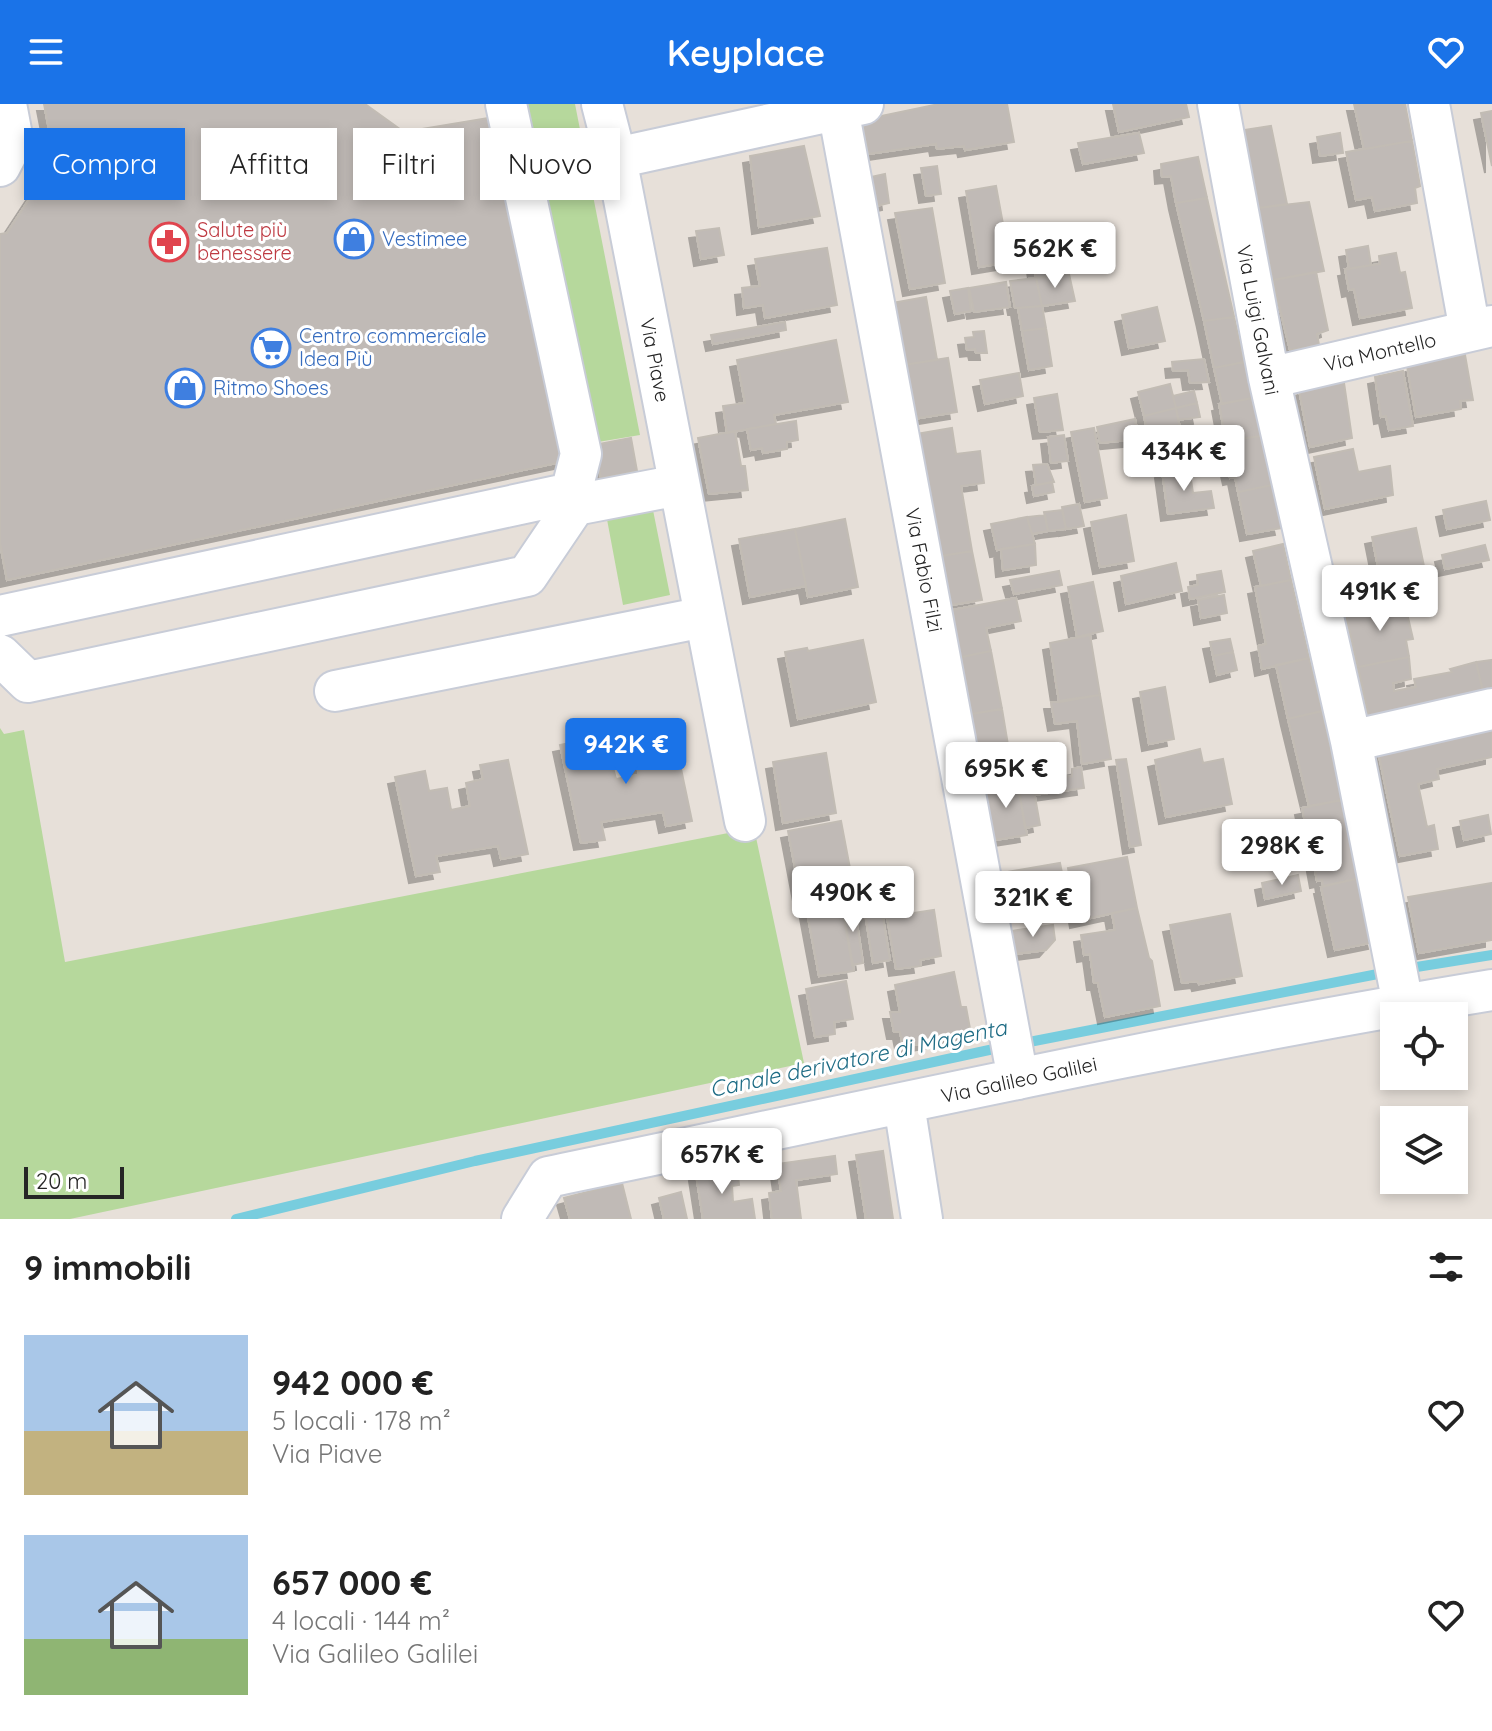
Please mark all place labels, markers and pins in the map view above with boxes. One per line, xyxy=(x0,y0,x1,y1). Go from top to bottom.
place label: Salute più benessere xyxy=(197,217,292,265)
shop icon: Vestimee xyxy=(333,218,375,260)
pharmacy icon: Salute più benessere xyxy=(148,221,190,263)
pin: 562K € xyxy=(990,222,1120,290)
place label: Vestimee xyxy=(382,226,467,251)
place label: Centro commerciale Idea Più xyxy=(299,323,486,371)
supermarket icon: Centro commerciale Idea Più xyxy=(250,327,292,369)
shop icon: Ritmo Shoes xyxy=(164,367,206,409)
place label: Ritmo Shoes xyxy=(213,375,329,400)
pin: 434K € xyxy=(1119,425,1249,493)
pin: 491K € xyxy=(1315,565,1445,633)
pin: 942K € xyxy=(561,718,691,786)
pin: 695K € xyxy=(941,742,1071,810)
pin: 298K € xyxy=(1217,819,1347,887)
pin: 490K € xyxy=(788,866,918,934)
pin: 321K € xyxy=(968,871,1098,939)
pin: 657K € xyxy=(657,1128,787,1196)

